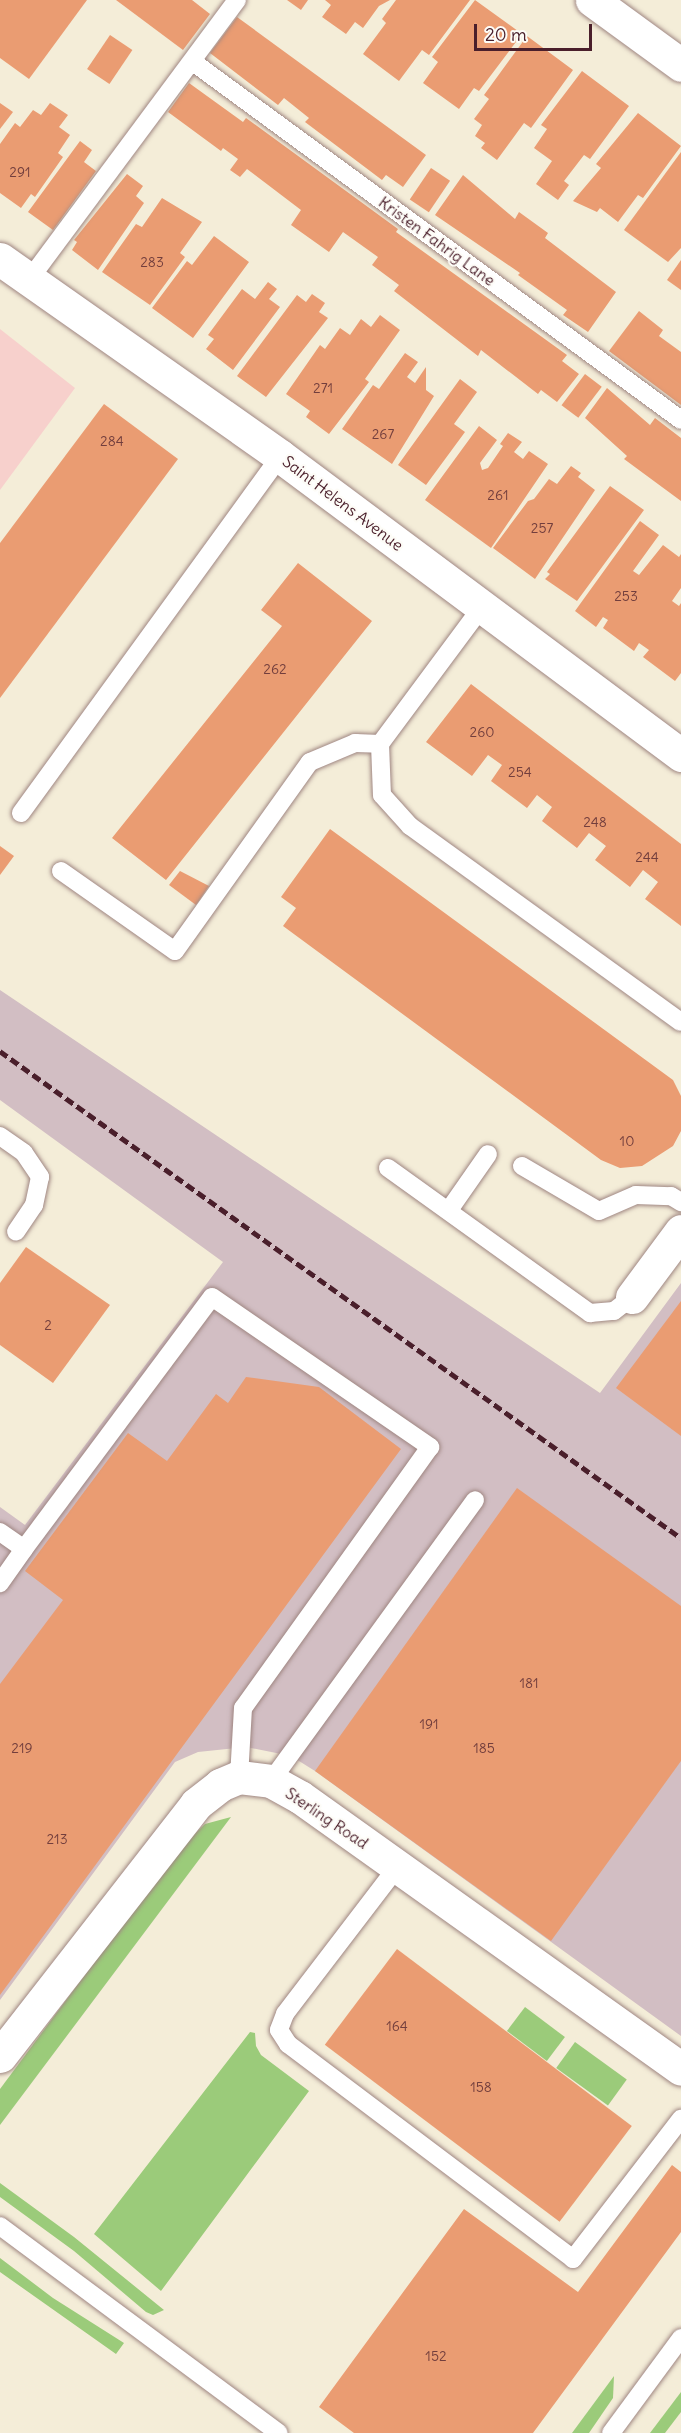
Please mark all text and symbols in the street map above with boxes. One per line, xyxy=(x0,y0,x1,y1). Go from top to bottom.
scale bar xyxy=(477,12,596,50)
text: 20 m xyxy=(485,23,527,46)
house number: 291 xyxy=(9,164,31,180)
street label: Kristen Fahrig Lane xyxy=(375,192,499,290)
house number: 283 xyxy=(140,254,164,270)
house number: 271 xyxy=(313,380,333,396)
house number: 267 xyxy=(372,426,394,442)
house number: 284 xyxy=(100,433,124,449)
street label: Saint Helens Avenue xyxy=(279,451,407,555)
house number: 261 xyxy=(487,487,509,503)
house number: 257 xyxy=(531,520,553,536)
house number: 253 xyxy=(614,588,638,604)
house number: 262 xyxy=(263,661,287,677)
house number: 260 xyxy=(470,724,494,740)
house number: 254 xyxy=(508,764,532,780)
house number: 248 xyxy=(583,814,607,830)
house number: 244 xyxy=(635,849,659,865)
house number: 10 xyxy=(620,1133,634,1149)
house number: 2 xyxy=(44,1317,52,1333)
house number: 181 xyxy=(519,1675,539,1691)
house number: 191 xyxy=(419,1716,439,1732)
house number: 219 xyxy=(11,1740,33,1756)
house number: 185 xyxy=(473,1740,495,1756)
street label: Sterling Road xyxy=(282,1783,372,1853)
house number: 213 xyxy=(46,1831,68,1847)
house number: 164 xyxy=(386,2018,408,2034)
house number: 158 xyxy=(470,2079,492,2095)
house number: 152 xyxy=(425,2348,447,2364)

